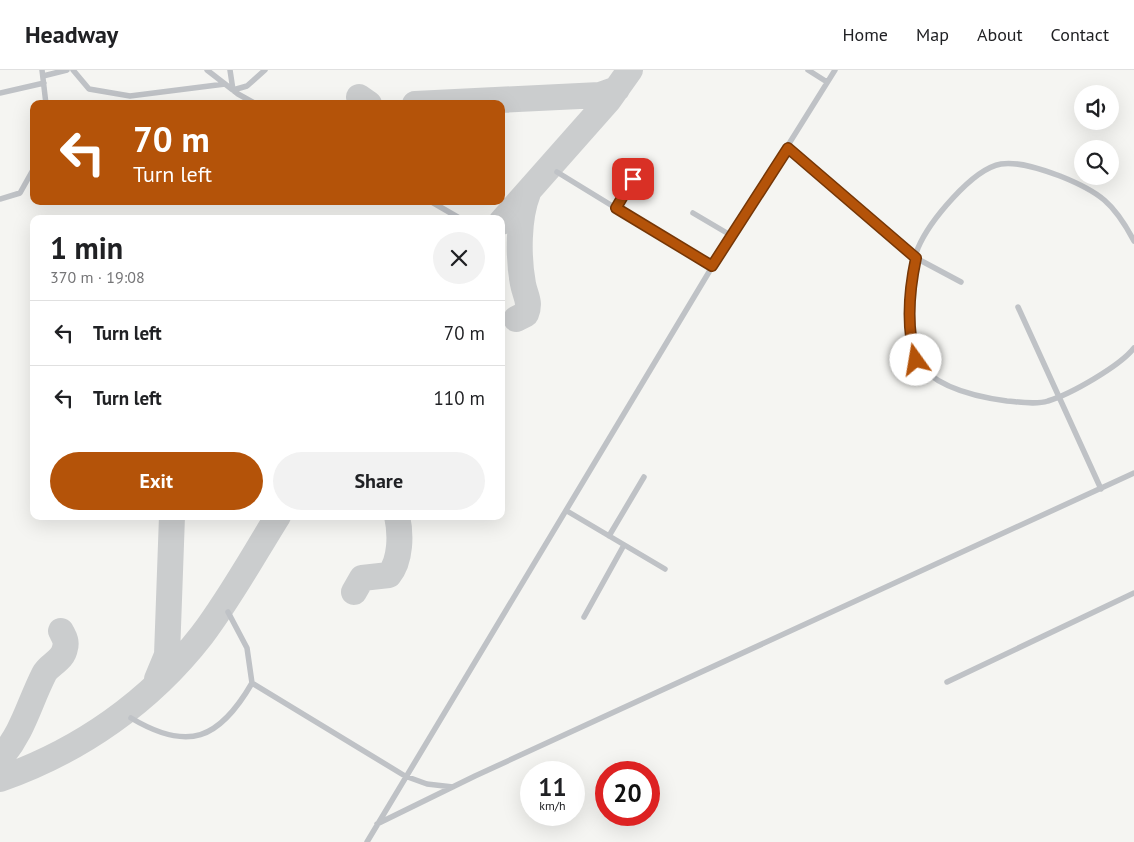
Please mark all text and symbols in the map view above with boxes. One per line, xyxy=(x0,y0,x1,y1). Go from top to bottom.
text: Headway xyxy=(25,19,118,50)
text: Home xyxy=(842,23,888,46)
text: Map xyxy=(916,23,949,46)
text: About xyxy=(977,23,1023,46)
text: Contact xyxy=(1051,23,1109,46)
map controls xyxy=(1074,85,1119,185)
button: sound xyxy=(1074,85,1119,130)
text: 70 m xyxy=(133,116,210,162)
icon: left xyxy=(50,120,115,185)
button: search xyxy=(1074,140,1119,185)
pin xyxy=(612,158,654,200)
text: Turn left xyxy=(133,160,212,188)
icon: arrive xyxy=(619,165,647,193)
text: 1 min xyxy=(50,228,123,267)
button: close xyxy=(433,232,485,284)
text: 370 m · 19:08 xyxy=(50,267,145,287)
icon: left xyxy=(50,319,78,347)
text: Turn left xyxy=(93,321,162,345)
text: 70 m xyxy=(444,321,485,345)
position arrow xyxy=(889,333,941,385)
icon: left xyxy=(50,384,78,412)
text: Turn left xyxy=(93,386,162,410)
text: 110 m xyxy=(433,386,485,410)
button: Exit xyxy=(50,452,263,510)
button: Share xyxy=(273,452,485,510)
speed limit sign: 20 xyxy=(595,761,660,826)
text: 11 xyxy=(538,771,567,803)
text: km/h xyxy=(539,798,566,813)

